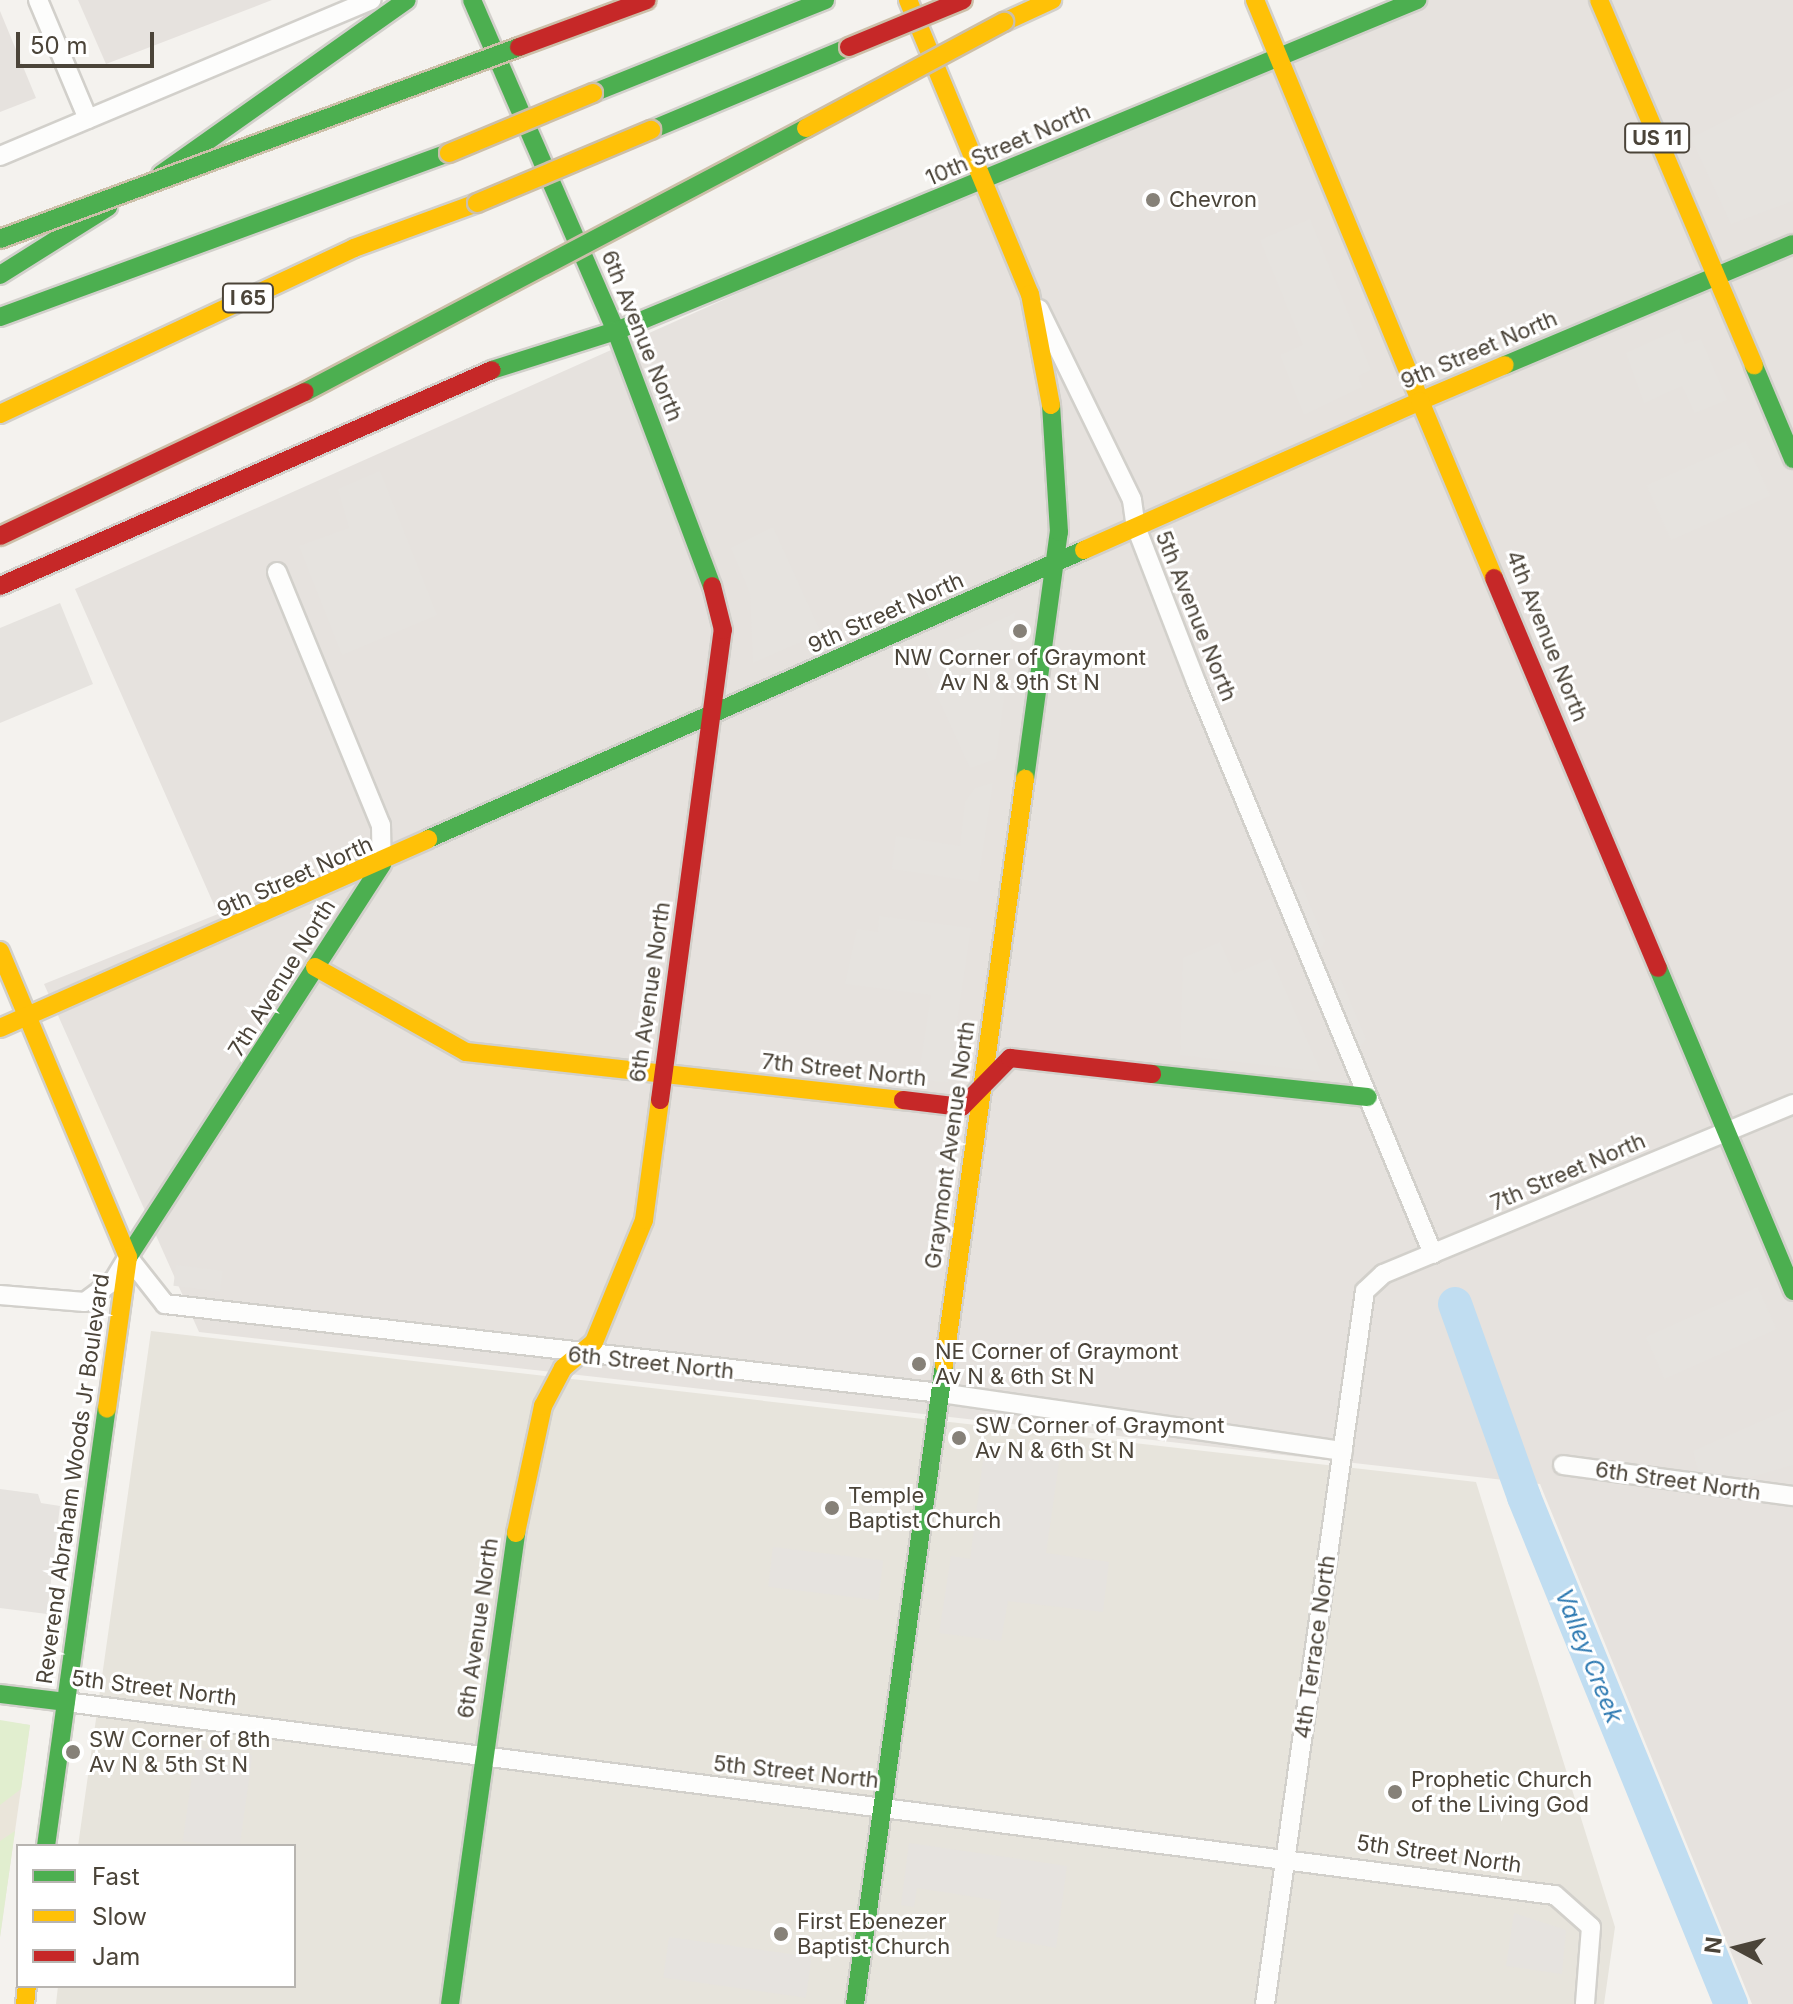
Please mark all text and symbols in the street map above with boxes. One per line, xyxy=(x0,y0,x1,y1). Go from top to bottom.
scale bar xyxy=(20,16,158,66)
text: 50 m xyxy=(30,31,88,60)
street label: 10th Street North xyxy=(922,98,1094,192)
road number: US 11 xyxy=(1623,122,1691,154)
place label: Chevron xyxy=(1169,187,1257,213)
marker: Chevron xyxy=(1144,191,1162,209)
street label: 6th Avenue North xyxy=(596,247,688,425)
road number: I 65 xyxy=(220,282,276,314)
street label: 9th Street North xyxy=(1397,305,1561,395)
street label: 5th Avenue North xyxy=(1150,527,1242,705)
street label: 4th Avenue North xyxy=(1501,546,1593,726)
street label: 9th Street North xyxy=(804,567,968,659)
marker: NW Corner of Graymont Av N & 9th St N xyxy=(1011,622,1029,640)
place label: NW Corner of Graymont Av N & 9th St N xyxy=(894,644,1146,696)
street label: 9th Street North xyxy=(213,831,377,923)
street label: 7th Avenue North xyxy=(223,894,341,1062)
street label: 6th Avenue North xyxy=(624,900,676,1084)
street label: Graymont Avenue North xyxy=(920,1019,980,1271)
street label: 7th Street North xyxy=(760,1048,928,1092)
street label: 7th Street North xyxy=(1487,1127,1649,1217)
street label: Reverend Abraham Woods Jr Boulevard xyxy=(31,1272,115,1686)
place label: NE Corner of Graymont Av N & 6th St N xyxy=(935,1338,1178,1390)
street label: 6th Street North xyxy=(567,1341,735,1385)
marker: NE Corner of Graymont Av N & 6th St N xyxy=(910,1355,928,1373)
place label: SW Corner of Graymont Av N & 6th St N xyxy=(975,1412,1224,1464)
marker: SW Corner of Graymont Av N & 6th St N xyxy=(950,1429,968,1447)
street label: 6th Street North xyxy=(1594,1456,1762,1506)
place label: Temple Baptist Church xyxy=(848,1482,1001,1534)
marker: Temple Baptist Church xyxy=(823,1499,841,1517)
street label: 6th Avenue North xyxy=(452,1536,504,1720)
street label: 4th Terrace North xyxy=(1289,1553,1341,1741)
water label: Valley Creek xyxy=(1549,1585,1629,1727)
street label: 5th Street North xyxy=(70,1665,238,1711)
place label: SW Corner of 8th Av N & 5th St N xyxy=(89,1726,270,1778)
marker: SW Corner of 8th Av N & 5th St N xyxy=(64,1743,82,1761)
street label: 5th Street North xyxy=(712,1750,880,1794)
place label: Prophetic Church of the Living God xyxy=(1411,1766,1592,1818)
marker: Prophetic Church of the Living God xyxy=(1386,1783,1404,1801)
street label: 5th Street North xyxy=(1355,1829,1523,1879)
legend xyxy=(16,1844,296,1988)
text: Fast xyxy=(92,1862,140,1891)
text: Slow xyxy=(92,1902,147,1931)
place label: First Ebenezer Baptist Church xyxy=(797,1908,950,1960)
north arrow xyxy=(1697,1908,1777,1988)
marker: First Ebenezer Baptist Church xyxy=(772,1925,790,1943)
text: N xyxy=(1699,1935,1727,1955)
text: Jam xyxy=(92,1942,140,1971)

